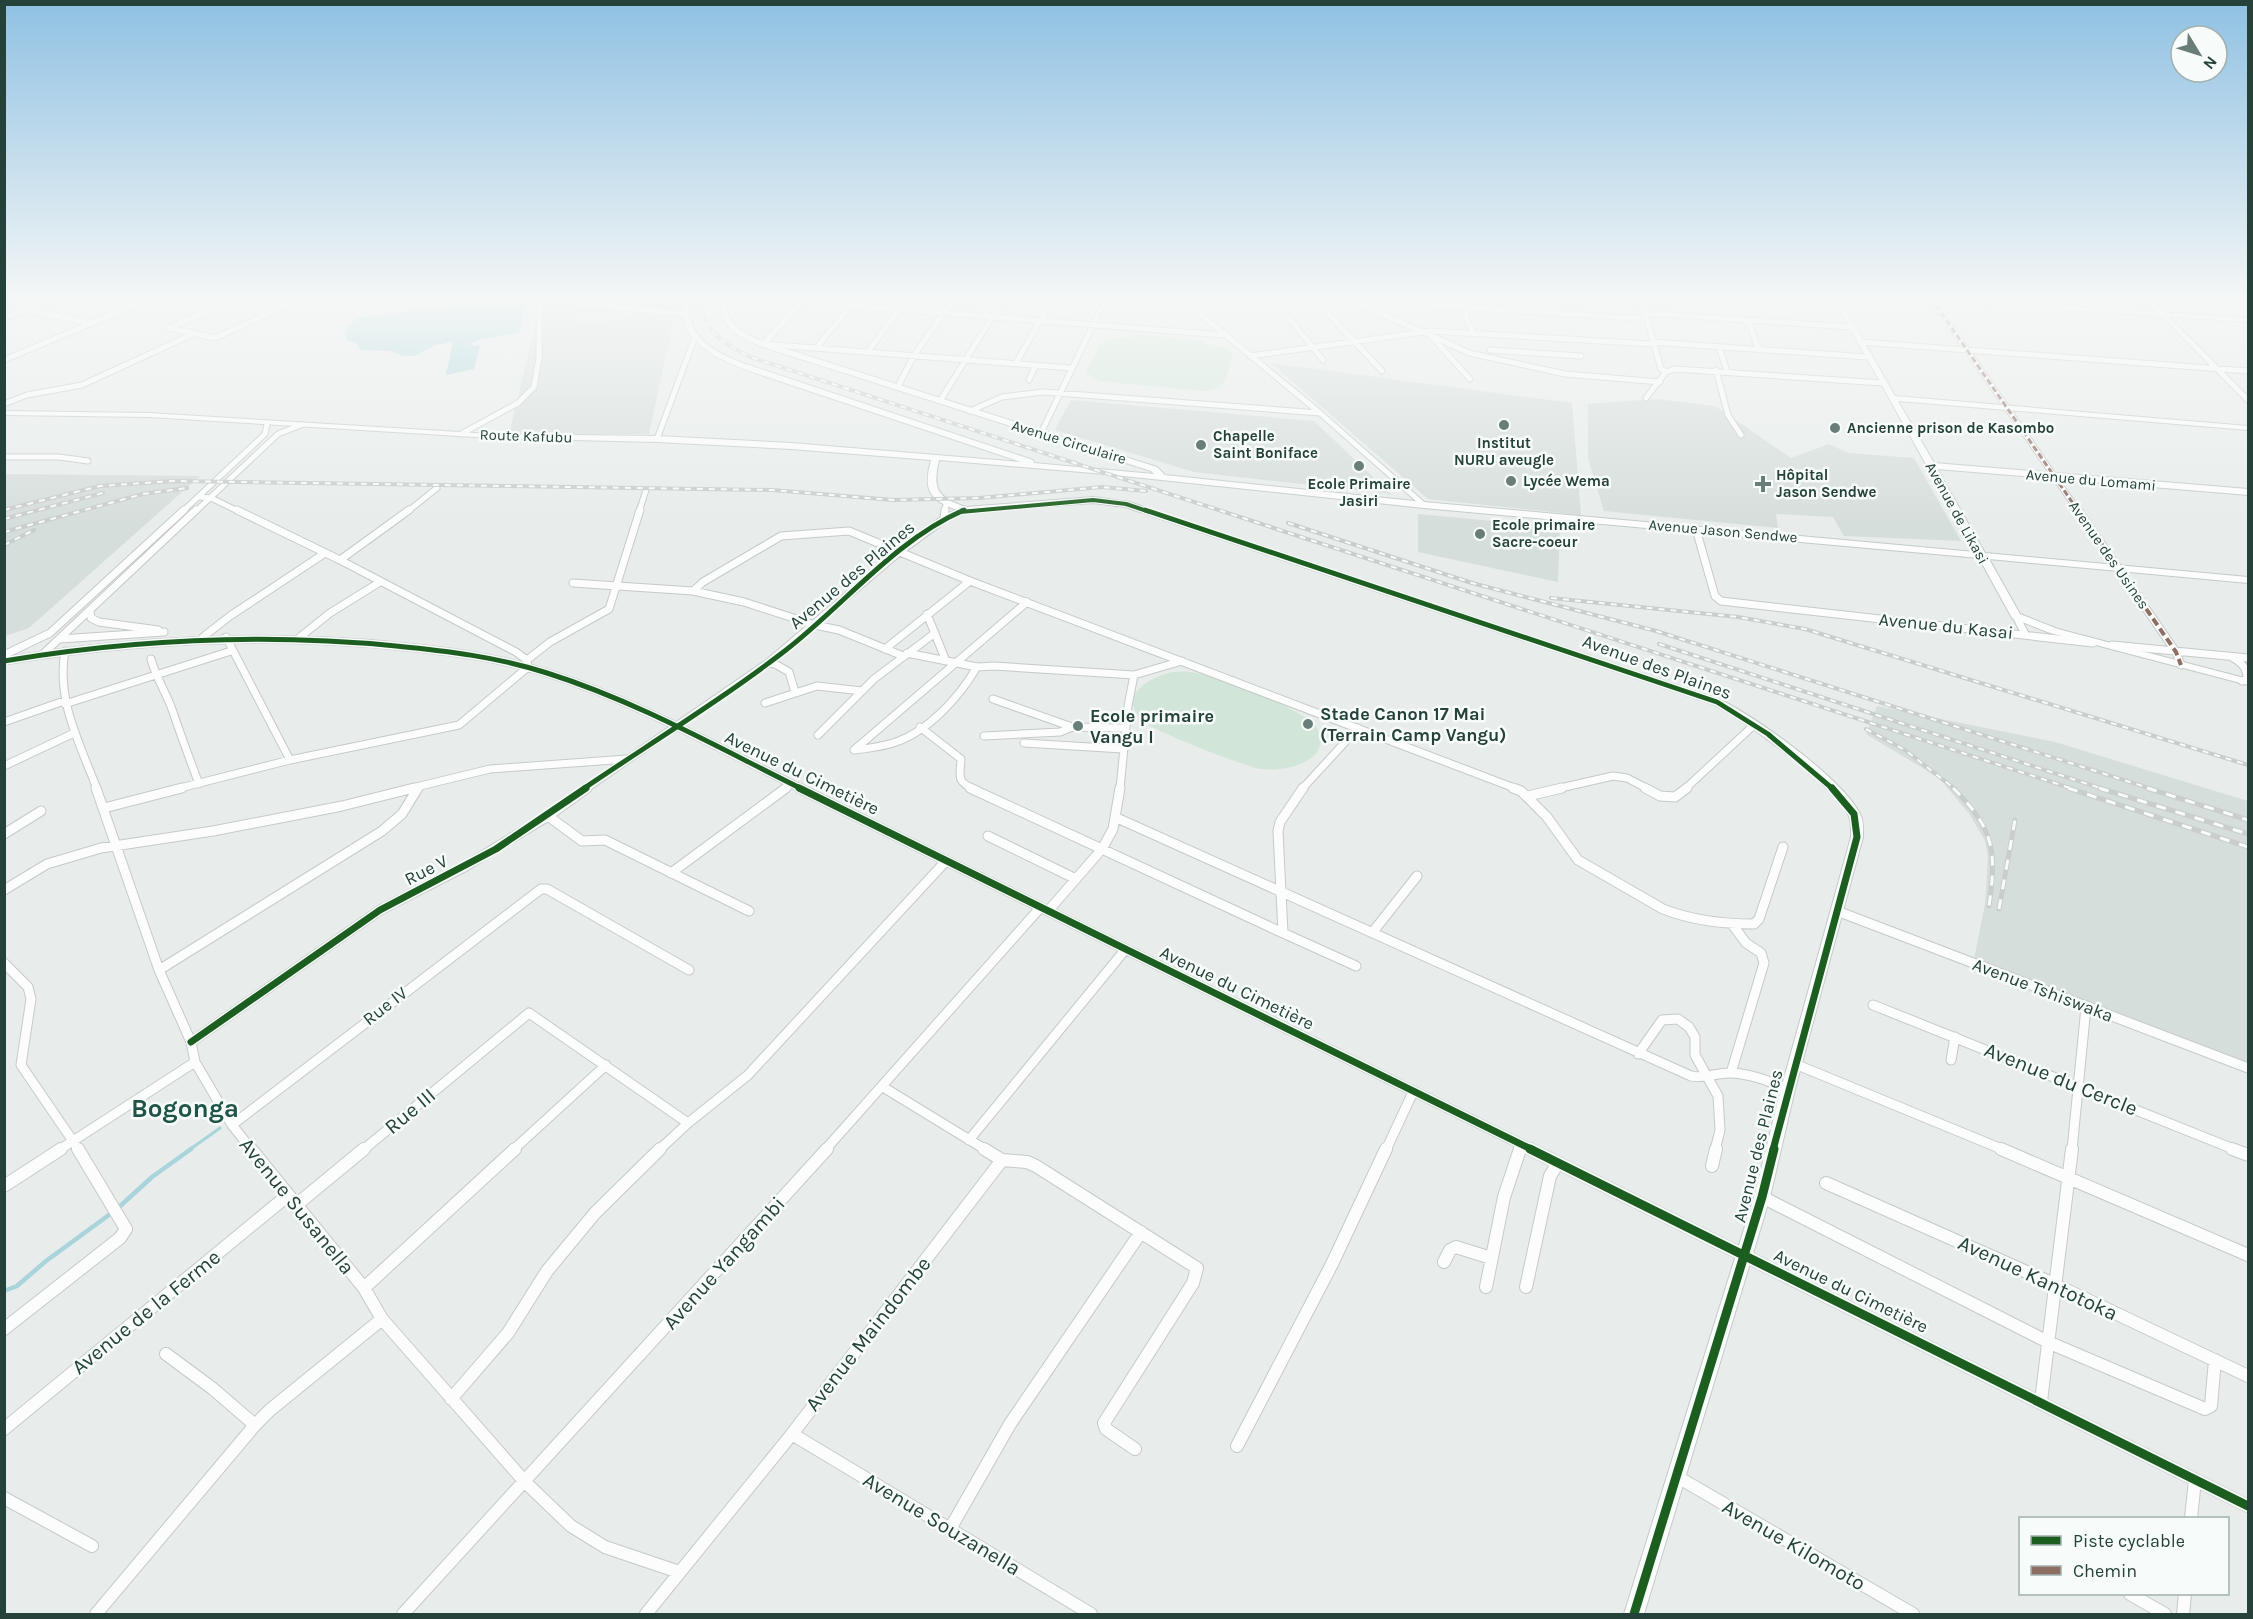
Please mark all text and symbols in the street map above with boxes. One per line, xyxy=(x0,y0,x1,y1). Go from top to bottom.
north arrow xyxy=(2169,24,2229,84)
text: N xyxy=(2199,53,2221,73)
street label: Avenue Circulaire xyxy=(1010,416,1128,468)
marker: Institut NURU aveugle xyxy=(1497,418,1511,432)
place label: Ancienne prison de Kasombo xyxy=(1847,419,2054,437)
marker: Ancienne prison de Kasombo xyxy=(1828,421,1842,435)
street label: Route Kafubu xyxy=(479,425,573,447)
place label: Chapelle Saint Boniface xyxy=(1213,427,1318,462)
place label: Institut NURU aveugle xyxy=(1454,434,1554,469)
marker: Chapelle Saint Boniface xyxy=(1194,438,1208,452)
marker: Ecole Primaire Jasiri xyxy=(1352,459,1366,473)
street label: Avenue de Likasi xyxy=(1922,459,1992,567)
street label: Avenue du Lomami xyxy=(2025,465,2157,495)
place label: Hôpital Jason Sendwe xyxy=(1776,466,1876,501)
place label: Lycée Wema xyxy=(1523,472,1610,490)
marker: Lycée Wema xyxy=(1504,474,1518,488)
place label: Ecole Primaire Jasiri xyxy=(1308,475,1410,510)
marker: Hôpital Jason Sendwe xyxy=(1754,475,1772,493)
street label: Avenue des Usines xyxy=(2065,498,2153,612)
street label: Avenue des Plaines xyxy=(785,516,919,634)
place label: Ecole primaire Sacre-coeur xyxy=(1492,516,1595,551)
street label: Avenue Jason Sendwe xyxy=(1648,516,1798,546)
marker: Ecole primaire Sacre-coeur xyxy=(1473,527,1487,541)
street label: Avenue du Kasai xyxy=(1878,608,2014,644)
street label: Avenue des Plaines xyxy=(1579,630,1735,704)
place label: Stade Canon 17 Mai (Terrain Camp Vangu) xyxy=(1320,703,1507,746)
place label: Ecole primaire Vangu I xyxy=(1090,705,1214,748)
marker: Stade Canon 17 Mai (Terrain Camp Vangu) xyxy=(1301,717,1315,731)
marker: Ecole primaire Vangu I xyxy=(1071,719,1085,733)
street label: Avenue du Cimetière xyxy=(721,726,883,820)
street label: Rue V xyxy=(401,850,451,890)
street label: Avenue du Cimetière xyxy=(1156,941,1318,1035)
street label: Avenue Tshiswaka xyxy=(1970,953,2116,1027)
street label: Rue IV xyxy=(358,982,412,1030)
street label: Avenue du Cercle xyxy=(1981,1037,2141,1121)
street label: Avenue des Plaines xyxy=(1728,1067,1788,1225)
street label: Rue III xyxy=(380,1083,440,1139)
district label: Bogonga xyxy=(131,1093,239,1124)
street label: Avenue Susanella xyxy=(235,1133,359,1279)
street label: Avenue Yangambi xyxy=(658,1192,790,1334)
street label: Avenue Kantotoka xyxy=(1954,1231,2122,1325)
street label: Avenue du Cimetière xyxy=(1770,1244,1932,1338)
street label: Avenue de la Ferme xyxy=(67,1245,225,1379)
street label: Avenue Maindombe xyxy=(800,1252,936,1416)
street label: Avenue Souzanella xyxy=(859,1468,1025,1580)
street label: Avenue Kilomoto xyxy=(1718,1494,1870,1596)
legend xyxy=(2019,1517,2229,1595)
text: Piste cyclable xyxy=(2073,1530,2185,1552)
text: Chemin xyxy=(2073,1560,2137,1582)

